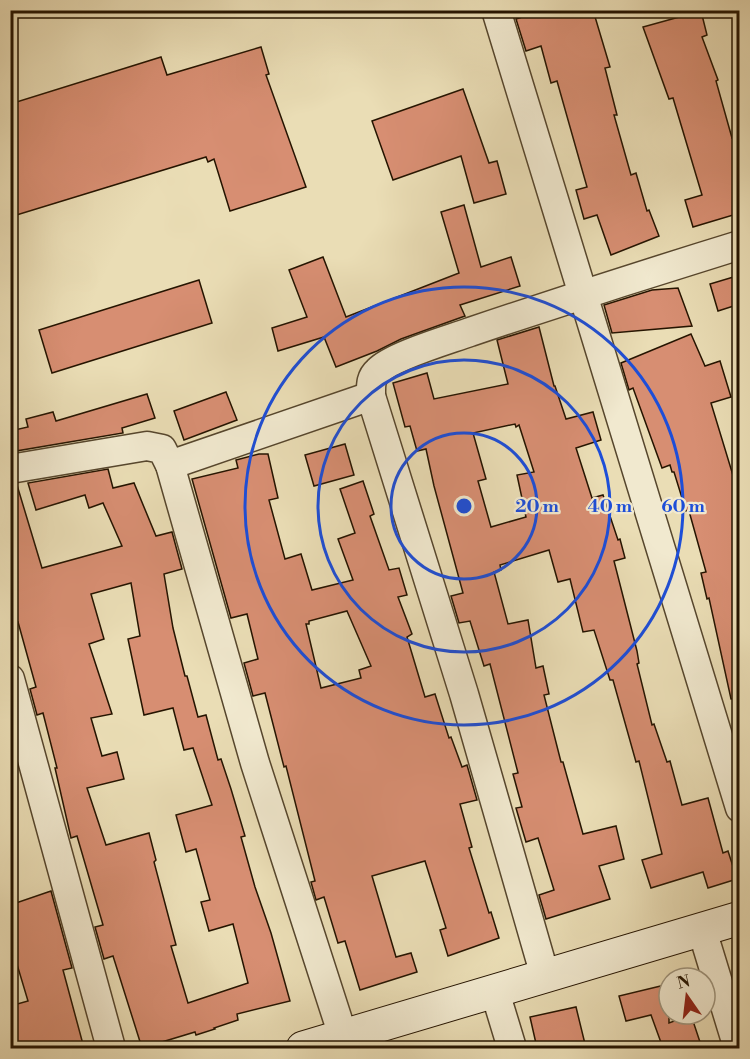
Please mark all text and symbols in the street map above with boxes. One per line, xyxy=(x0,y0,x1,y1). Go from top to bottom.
text: 20 m xyxy=(515,495,559,518)
text: 40 m xyxy=(588,495,633,518)
text: 60 m xyxy=(661,495,705,518)
centre of rings xyxy=(454,496,474,516)
north arrow xyxy=(657,966,717,1026)
text: N xyxy=(675,971,693,994)

